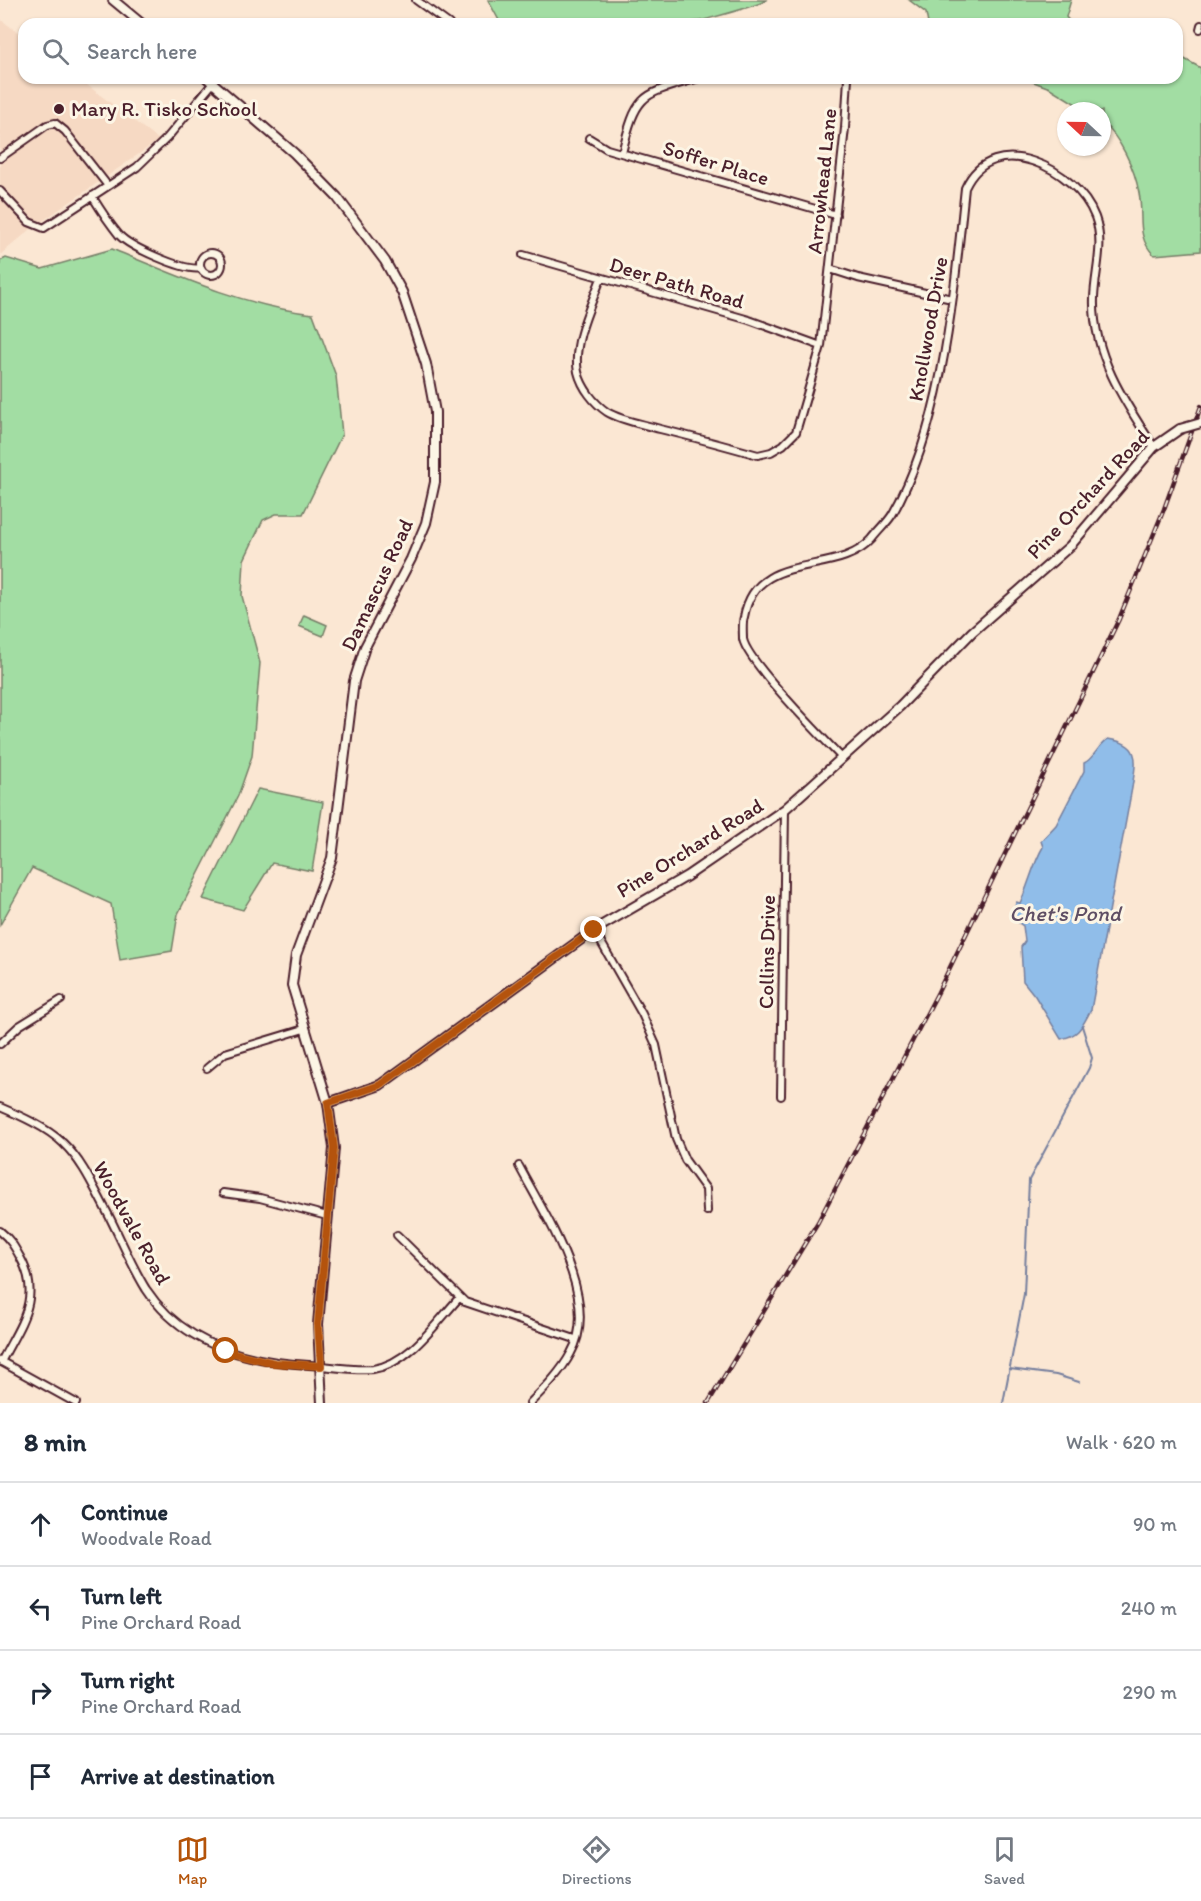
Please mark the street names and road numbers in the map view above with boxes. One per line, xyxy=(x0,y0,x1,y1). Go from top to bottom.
street label: Arrowhead Lane xyxy=(801,107,842,255)
street label: Soffer Place xyxy=(660,135,772,190)
street label: Deer Path Road xyxy=(607,251,748,314)
street label: Knollwood Drive xyxy=(902,255,953,403)
street label: Pine Orchard Road xyxy=(1021,423,1154,564)
street label: Damascus Road xyxy=(335,515,418,655)
street label: Pine Orchard Road xyxy=(612,792,768,903)
street label: Collins Drive xyxy=(753,895,780,1009)
street label: Woodvale Road xyxy=(88,1157,177,1289)

